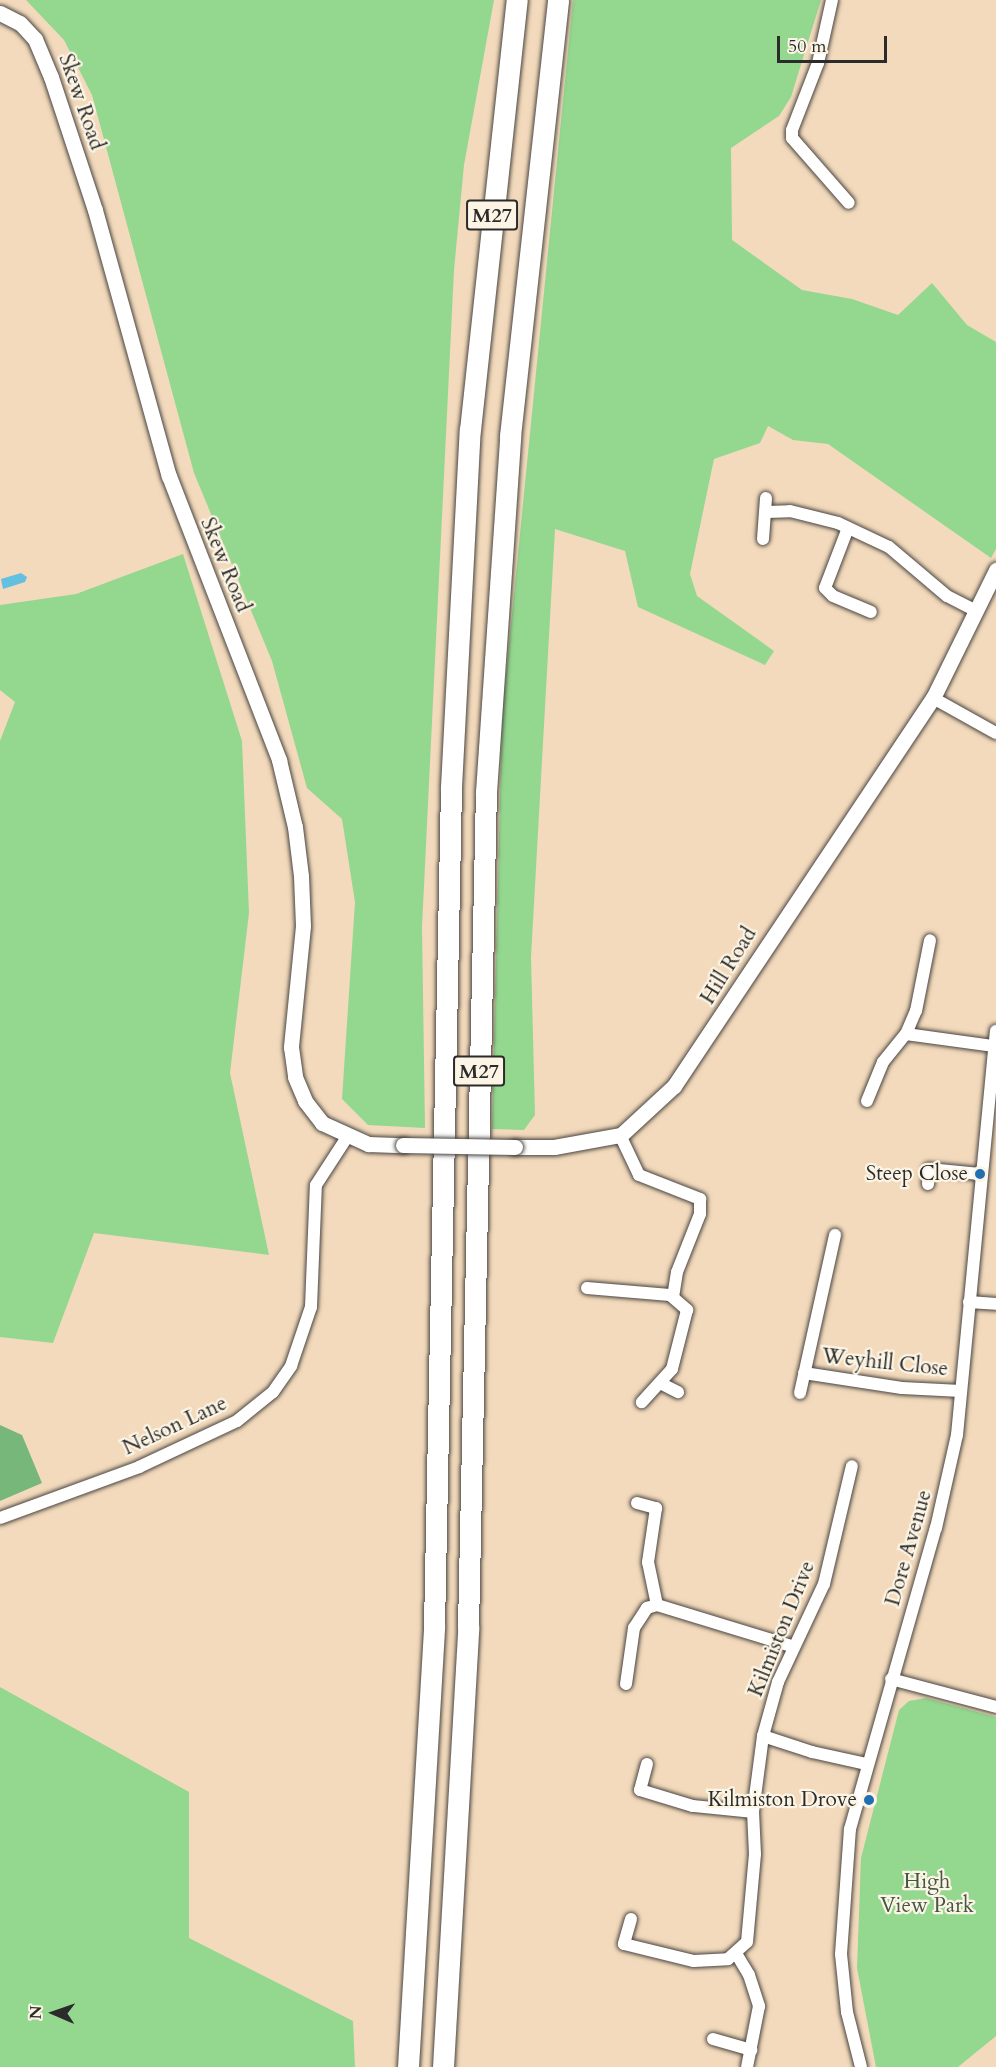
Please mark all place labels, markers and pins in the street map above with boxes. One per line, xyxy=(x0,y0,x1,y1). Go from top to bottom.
place label: Steep Close xyxy=(866,1161,968,1187)
marker: Steep Close xyxy=(973,1167,987,1181)
place label: Kilmiston Drove xyxy=(708,1787,857,1813)
marker: Kilmiston Drove xyxy=(862,1793,876,1807)

